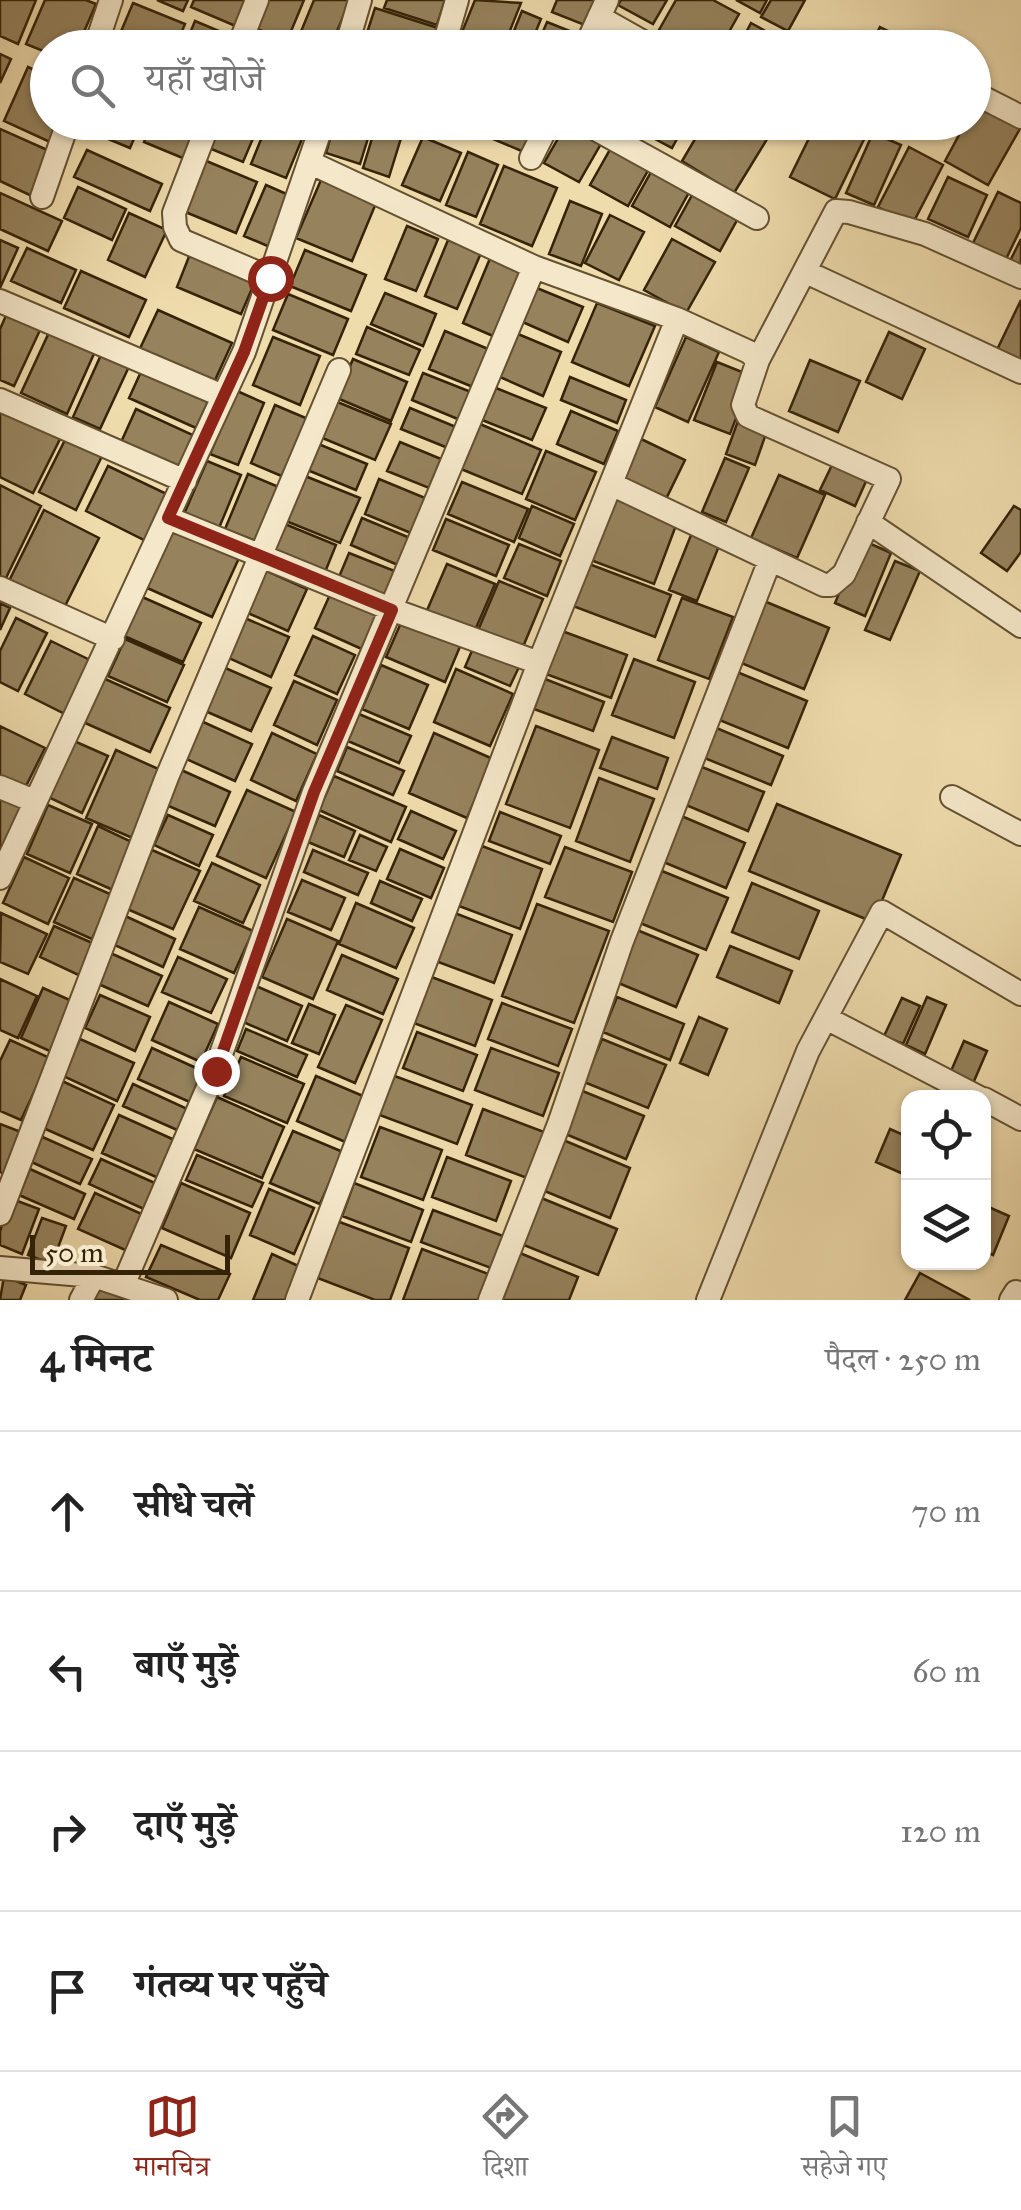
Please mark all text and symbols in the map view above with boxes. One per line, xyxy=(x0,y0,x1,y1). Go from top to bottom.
search box xyxy=(30,30,991,140)
text: यहाँ खोजें xyxy=(145,55,264,101)
icon: search xyxy=(65,58,120,113)
route start xyxy=(248,256,294,302)
route end xyxy=(194,1049,240,1095)
map controls xyxy=(901,1090,991,1270)
button: locate xyxy=(901,1090,991,1180)
button: layers xyxy=(901,1180,991,1270)
scale bar xyxy=(30,1230,230,1274)
text: 50 m xyxy=(45,1235,104,1270)
text: 4 मिनट xyxy=(40,1332,152,1384)
text: पैदल · 250 m xyxy=(825,1340,981,1379)
text: सीधे चलें xyxy=(135,1481,253,1527)
icon: ahead xyxy=(40,1484,95,1539)
text: 70 m xyxy=(912,1492,981,1531)
text: बाएँ मुड़ें xyxy=(135,1641,237,1687)
icon: left xyxy=(40,1644,95,1699)
text: 60 m xyxy=(912,1652,981,1691)
text: दाएँ मुड़ें xyxy=(135,1801,236,1847)
icon: right xyxy=(40,1804,95,1859)
text: 120 m xyxy=(900,1812,981,1851)
text: गंतव्य पर पहुँचे xyxy=(135,1961,327,2007)
icon: arrive xyxy=(40,1964,95,2019)
tab: मानचित्र xyxy=(134,2089,210,2194)
tab: दिशा xyxy=(478,2089,533,2194)
tab: सहेजे गए xyxy=(801,2089,887,2194)

